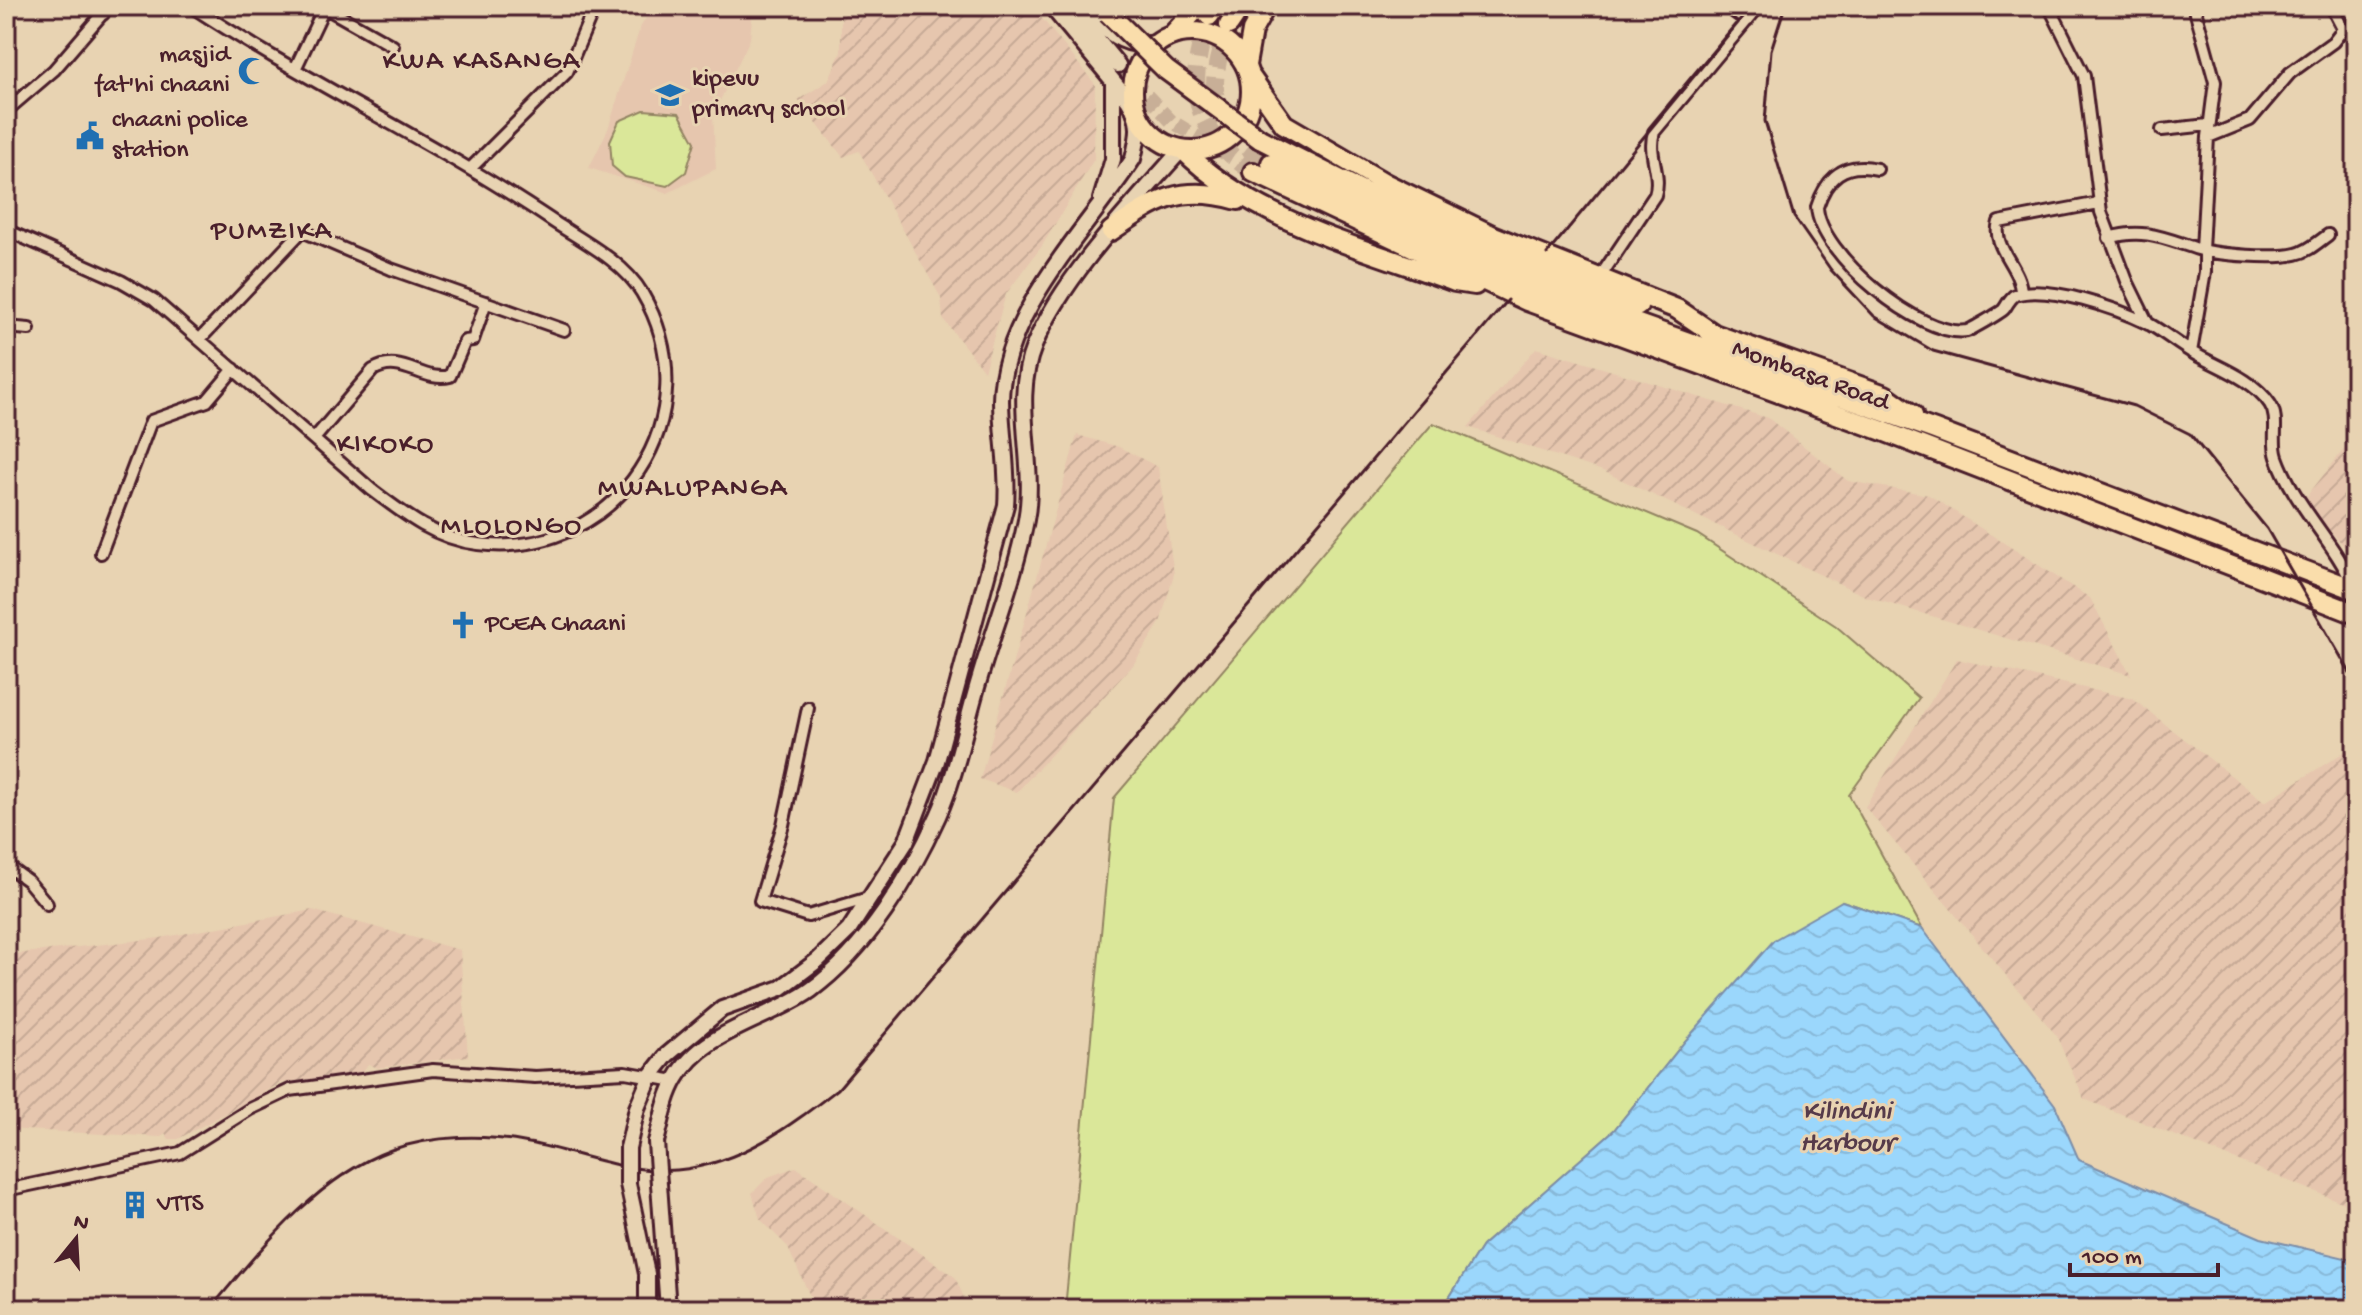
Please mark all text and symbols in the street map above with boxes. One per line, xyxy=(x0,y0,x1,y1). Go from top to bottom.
place label: masjid fat'hi chaani xyxy=(94,41,232,102)
district label: KWA KASANGA xyxy=(383,46,581,79)
mosque icon: masjid fat'hi chaani xyxy=(237,56,267,86)
place label: kipevu primary school xyxy=(691,65,846,126)
school or university icon: kipevu primary school xyxy=(655,80,685,110)
place label: chaani police station xyxy=(112,106,248,167)
public building icon: chaani police station xyxy=(75,121,105,151)
district label: PUMZIKA xyxy=(210,216,333,249)
street label: Mombasa Road xyxy=(1727,334,1895,420)
district label: KIKOKO xyxy=(337,429,435,462)
district label: MWALUPANGA xyxy=(598,473,788,506)
district label: MLOLONGO xyxy=(441,511,583,544)
church icon: PCEA Chaani xyxy=(448,610,478,640)
place label: PCEA Chaani xyxy=(484,610,626,641)
water label: Kilindini Harbour xyxy=(1800,1096,1899,1161)
building icon: VTTS xyxy=(120,1190,150,1220)
place label: VTTS xyxy=(156,1190,204,1221)
north arrow xyxy=(36,1199,116,1279)
text: N xyxy=(70,1209,92,1238)
scale bar xyxy=(2070,1227,2218,1277)
text: 100 m xyxy=(2081,1244,2142,1273)

